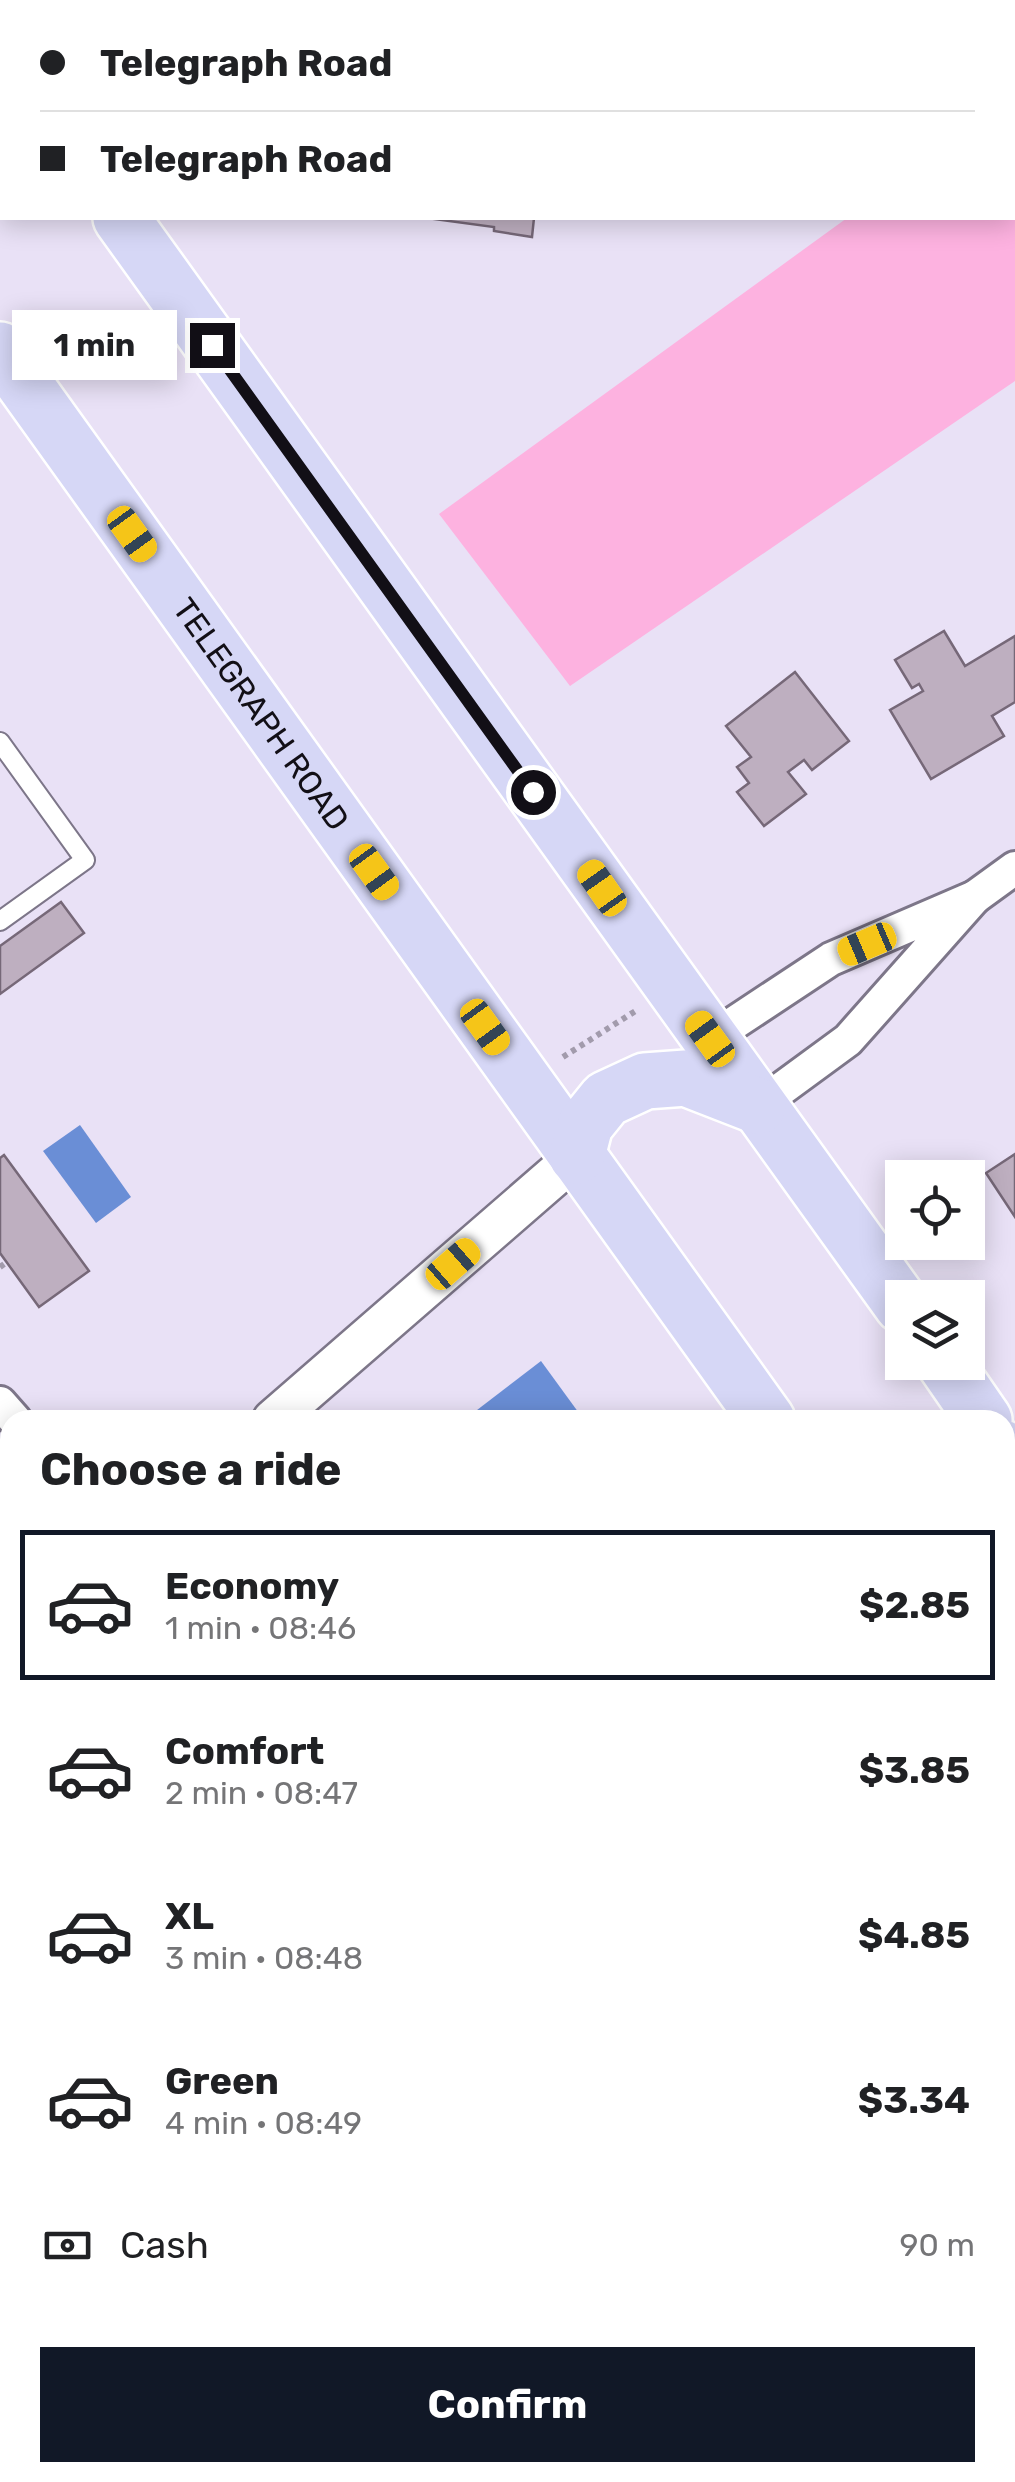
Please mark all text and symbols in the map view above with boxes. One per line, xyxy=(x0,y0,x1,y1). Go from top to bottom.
text: Telegraph Road xyxy=(100,40,392,86)
text: Telegraph Road xyxy=(100,136,392,182)
callout: 1 min xyxy=(12,310,177,380)
route end xyxy=(190,323,235,368)
text: 1 min xyxy=(54,326,135,364)
car xyxy=(102,501,162,567)
street label: TELEGRAPH ROAD xyxy=(165,591,357,837)
route start xyxy=(511,770,556,815)
car xyxy=(344,839,404,905)
car xyxy=(573,855,631,921)
car xyxy=(834,918,900,970)
car xyxy=(455,994,515,1060)
car xyxy=(680,1006,740,1072)
map controls xyxy=(885,1160,985,1380)
button: locate xyxy=(885,1160,985,1260)
car xyxy=(421,1233,485,1295)
button: layers xyxy=(885,1280,985,1380)
text: Choose a ride xyxy=(40,1443,342,1496)
icon: car xyxy=(45,1560,135,1650)
text: Economy xyxy=(165,1563,339,1609)
text: $2.85 xyxy=(859,1582,970,1628)
text: 1 min · 08:46 xyxy=(165,1609,356,1647)
icon: car xyxy=(45,1725,135,1815)
text: Comfort xyxy=(165,1728,324,1774)
text: $3.85 xyxy=(859,1747,970,1793)
text: 2 min · 08:47 xyxy=(165,1774,358,1812)
icon: car xyxy=(45,1890,135,1980)
text: XL xyxy=(165,1893,214,1939)
text: $4.85 xyxy=(858,1912,970,1958)
text: 3 min · 08:48 xyxy=(165,1939,363,1977)
icon: car xyxy=(45,2055,135,2145)
text: Green xyxy=(165,2058,279,2104)
text: $3.34 xyxy=(858,2077,970,2123)
text: 4 min · 08:49 xyxy=(165,2104,362,2142)
icon: cash xyxy=(40,2218,95,2273)
text: Cash xyxy=(120,2222,209,2268)
text: 90 m xyxy=(899,2226,975,2264)
button: Confirm xyxy=(40,2347,975,2462)

